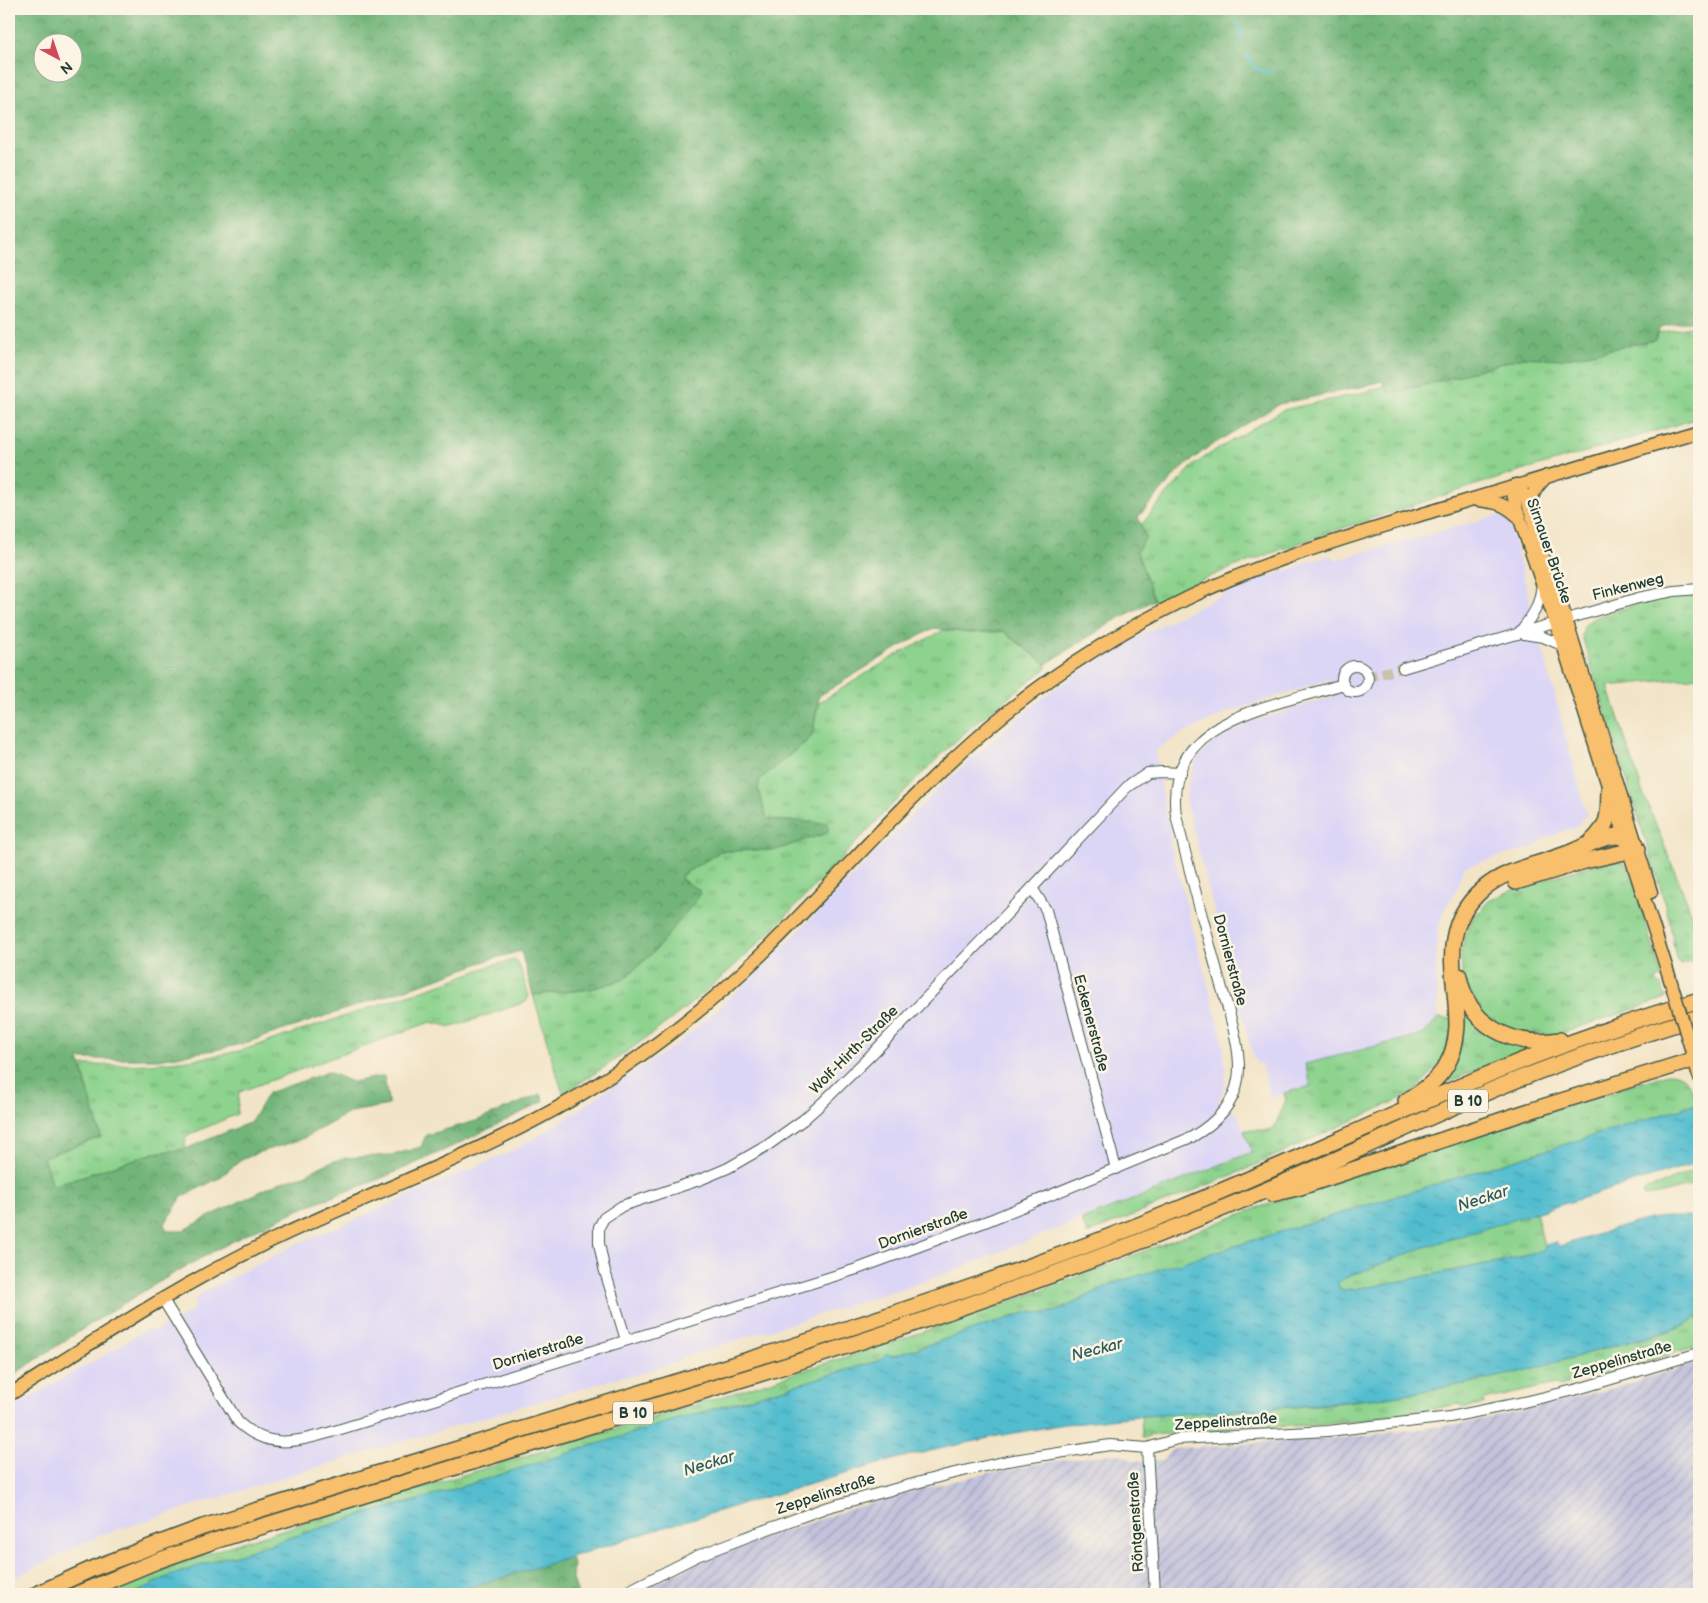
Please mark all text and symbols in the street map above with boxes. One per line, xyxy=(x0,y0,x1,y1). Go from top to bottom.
north arrow xyxy=(32,32,82,82)
text: N xyxy=(57,58,76,77)
street label: Sirnauer Brücke xyxy=(1522,496,1576,606)
street label: Finkenweg xyxy=(1590,569,1666,605)
street label: Dornierstraße xyxy=(1209,912,1251,1008)
street label: Eckenerstraße xyxy=(1069,972,1113,1074)
street label: Wolf-Hirth-Straße xyxy=(806,1002,902,1098)
road number: B 10 xyxy=(1448,1090,1488,1112)
water label: Neckar xyxy=(1455,1182,1512,1216)
street label: Dornierstraße xyxy=(876,1204,970,1254)
street label: Dornierstraße xyxy=(490,1329,586,1375)
water label: Neckar xyxy=(1069,1334,1126,1366)
street label: Zeppelinstraße xyxy=(1569,1337,1674,1384)
road number: B 10 xyxy=(613,1402,653,1425)
street label: Zeppelinstraße xyxy=(1173,1409,1278,1435)
water label: Neckar xyxy=(681,1447,738,1481)
street label: Zeppelinstraße xyxy=(773,1469,878,1519)
street label: Röntgenstraße xyxy=(1124,1471,1148,1573)

